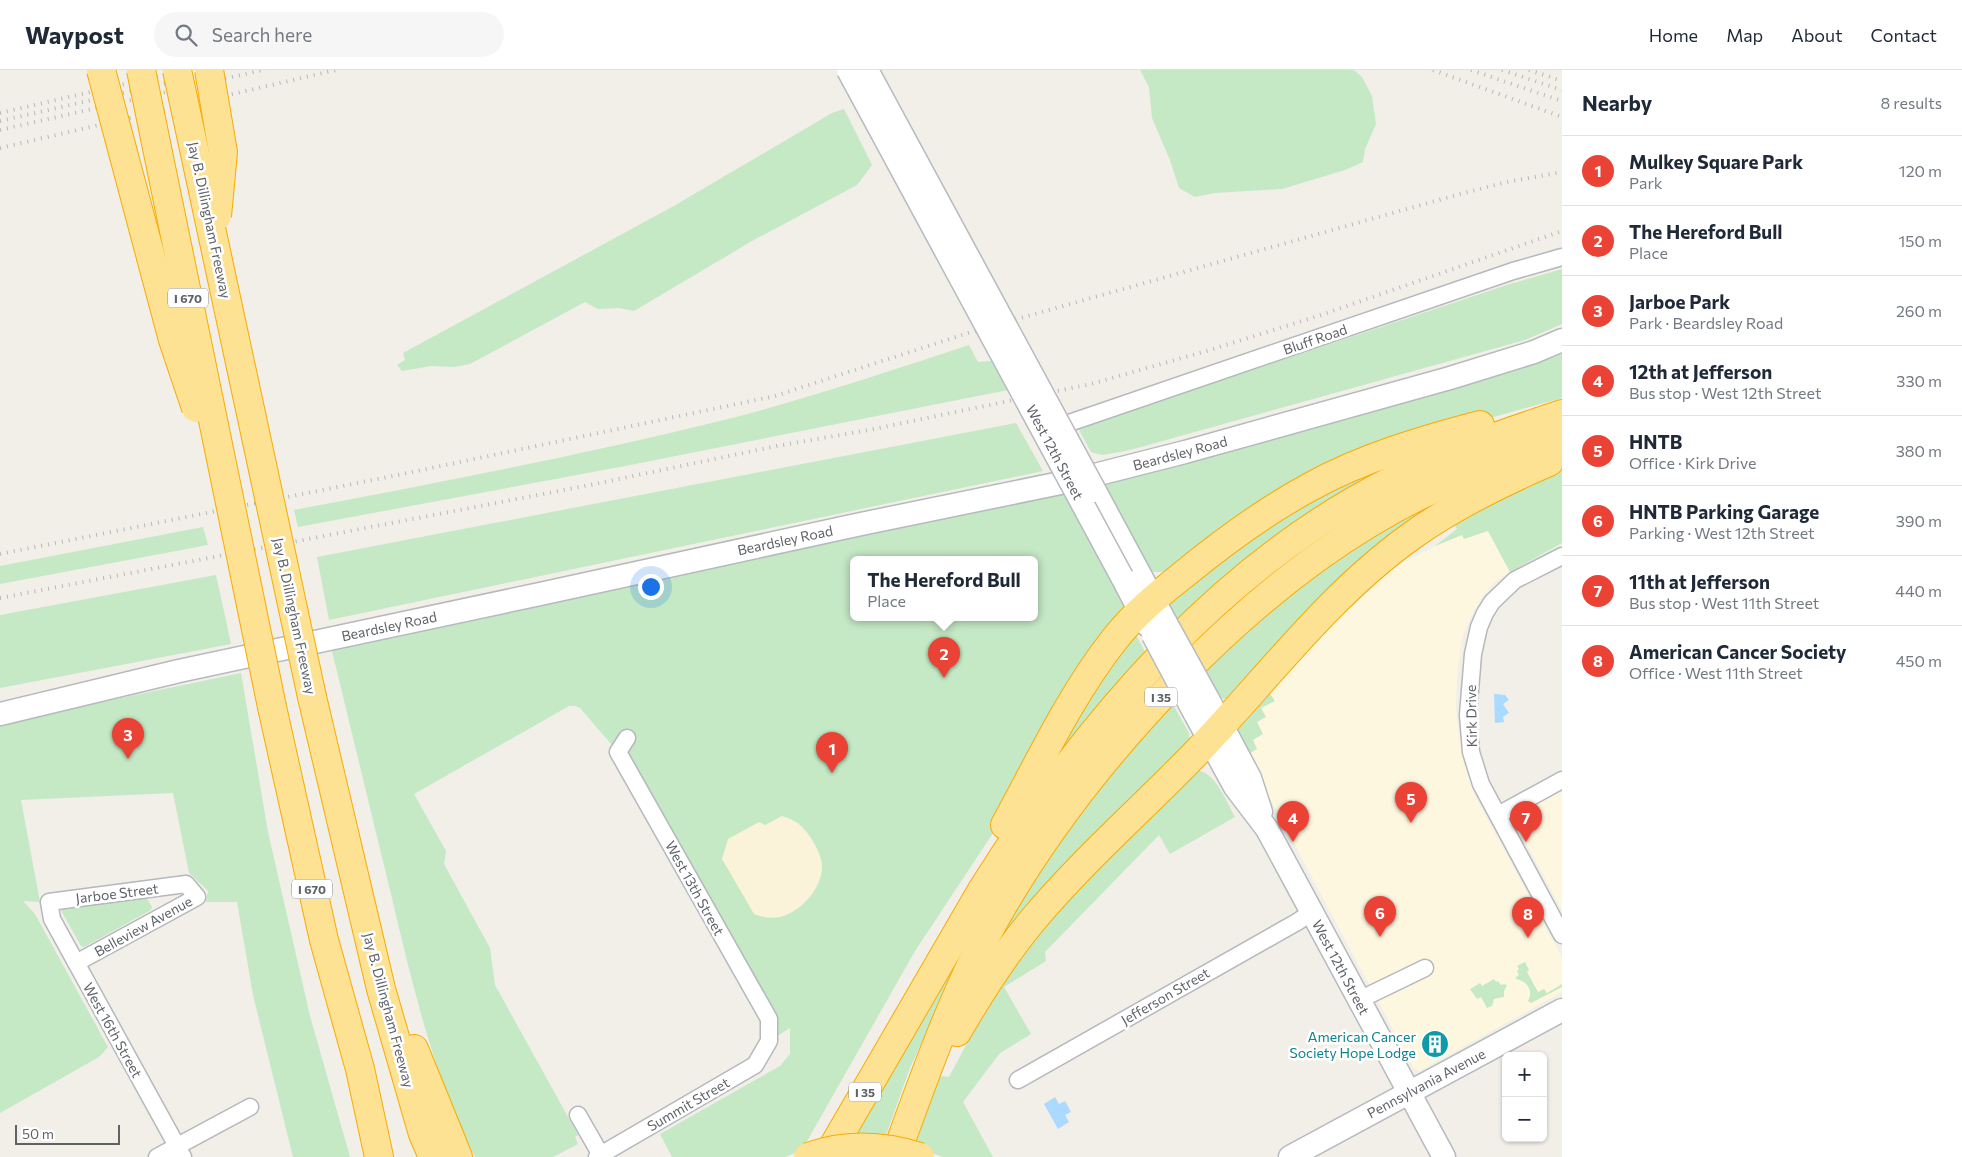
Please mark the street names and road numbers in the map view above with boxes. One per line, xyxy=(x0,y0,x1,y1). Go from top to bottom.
street label: Jay B. Dillingham Freeway xyxy=(185,140,235,300)
road number: I 670 xyxy=(168,288,208,308)
street label: Bluff Road xyxy=(1281,320,1349,358)
street label: West 12th Street xyxy=(1023,402,1087,503)
street label: Beardsley Road xyxy=(1131,432,1229,474)
street label: Beardsley Road xyxy=(736,522,834,558)
street label: Jay B. Dillingham Freeway xyxy=(270,536,320,696)
street label: Beardsley Road xyxy=(340,608,438,644)
street label: Kirk Drive xyxy=(1462,685,1480,747)
road number: I 35 xyxy=(1145,688,1177,706)
street label: West 13th Street xyxy=(662,838,728,938)
street label: Jarboe Street xyxy=(75,879,160,907)
road number: I 670 xyxy=(292,880,332,899)
street label: Belleview Avenue xyxy=(91,892,195,960)
street label: West 12th Street xyxy=(1309,917,1373,1018)
street label: Jay B. Dillingham Freeway xyxy=(360,931,418,1089)
street label: Jefferson Street xyxy=(1118,964,1213,1028)
street label: West 16th Street xyxy=(80,980,146,1081)
street label: Pennsylvania Avenue xyxy=(1364,1045,1488,1121)
street label: Summit Street xyxy=(644,1073,732,1134)
road number: I 35 xyxy=(849,1082,881,1102)

